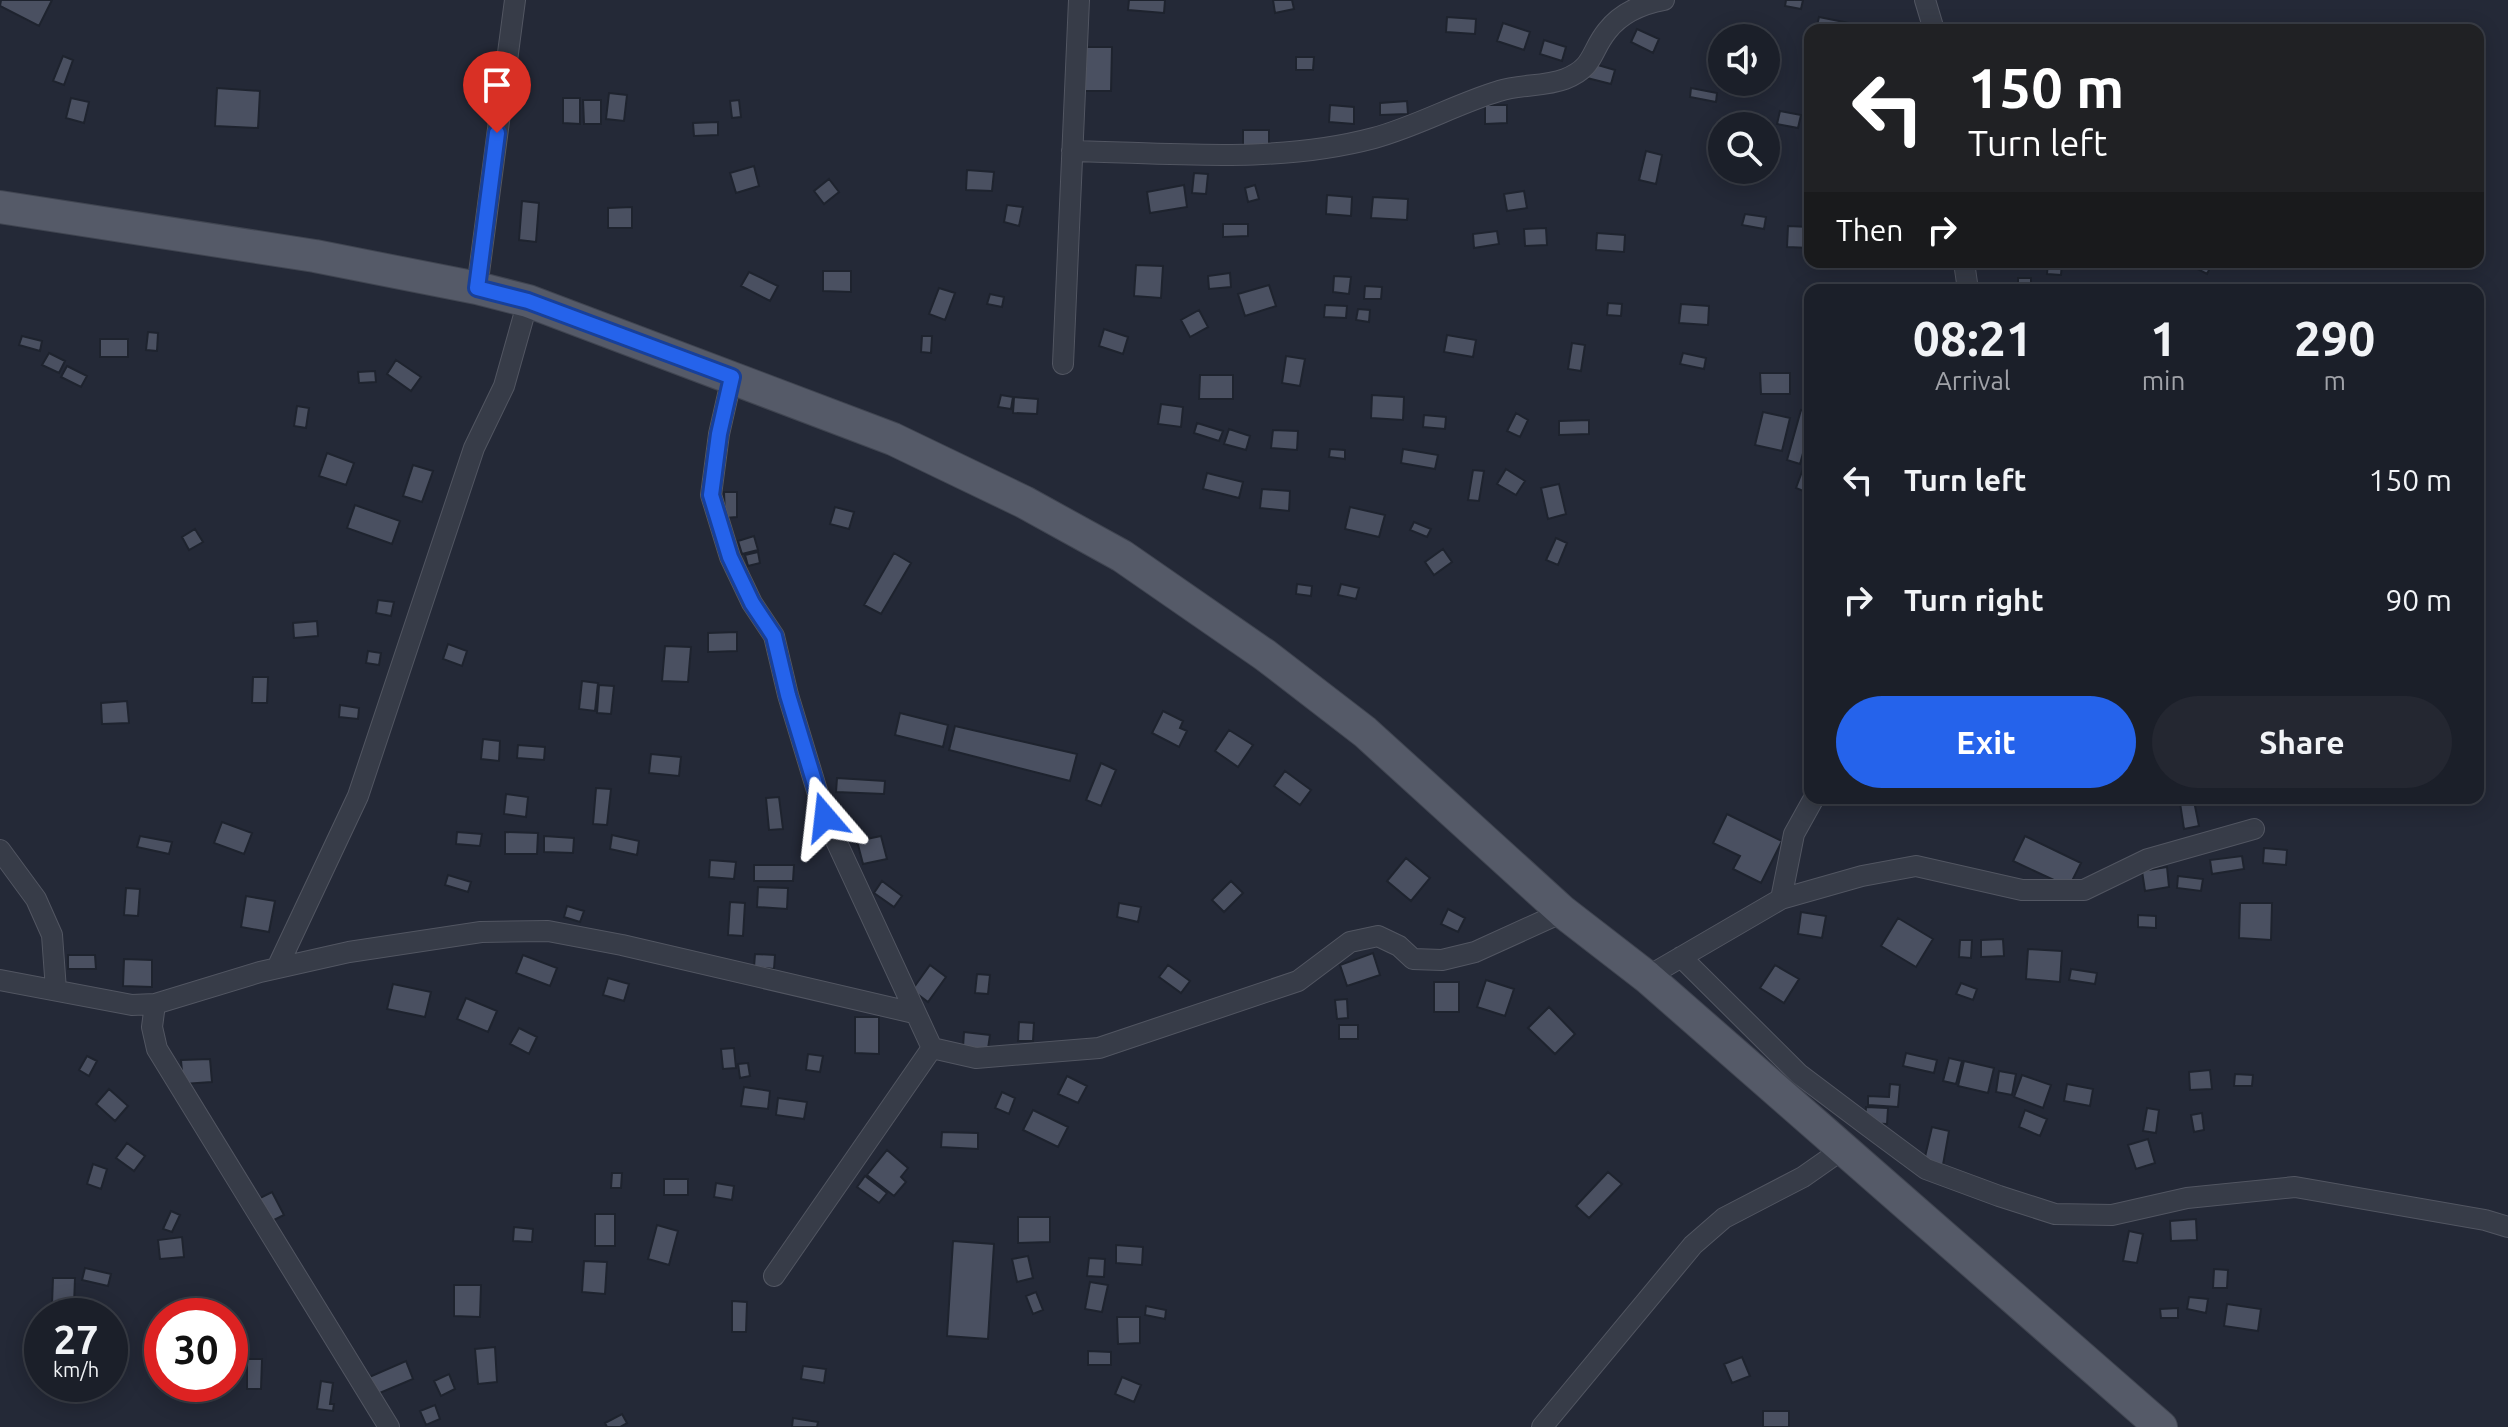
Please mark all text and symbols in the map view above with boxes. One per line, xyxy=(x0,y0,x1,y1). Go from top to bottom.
map controls xyxy=(1708,24,1780,184)
button: sound xyxy=(1708,24,1780,96)
pin xyxy=(463,51,531,133)
icon: left xyxy=(1836,56,1940,160)
text: 150 m xyxy=(1968,56,2124,119)
icon: arrive xyxy=(475,63,519,107)
button: search xyxy=(1708,112,1780,184)
text: Turn left xyxy=(1968,122,2107,163)
icon: right xyxy=(1920,208,1964,252)
text: Then xyxy=(1836,213,1904,247)
text: 08:21 xyxy=(1913,311,2033,365)
text: 1 xyxy=(2150,311,2177,365)
text: 290 xyxy=(2294,311,2375,365)
text: Arrival xyxy=(1935,366,2011,395)
text: min xyxy=(2142,366,2185,395)
text: m xyxy=(2323,366,2346,395)
icon: left xyxy=(1836,458,1880,502)
text: Turn left xyxy=(1904,463,2026,497)
text: 150 m xyxy=(2368,463,2452,497)
icon: right xyxy=(1836,578,1880,622)
text: Turn right xyxy=(1904,583,2044,617)
text: 90 m xyxy=(2385,583,2452,617)
button: Exit xyxy=(1836,696,2136,788)
button: Share xyxy=(2152,696,2452,788)
position arrow xyxy=(783,775,867,859)
speed limit sign: 30 xyxy=(144,1298,248,1402)
text: 27 xyxy=(53,1317,99,1362)
text: km/h xyxy=(53,1358,99,1381)

